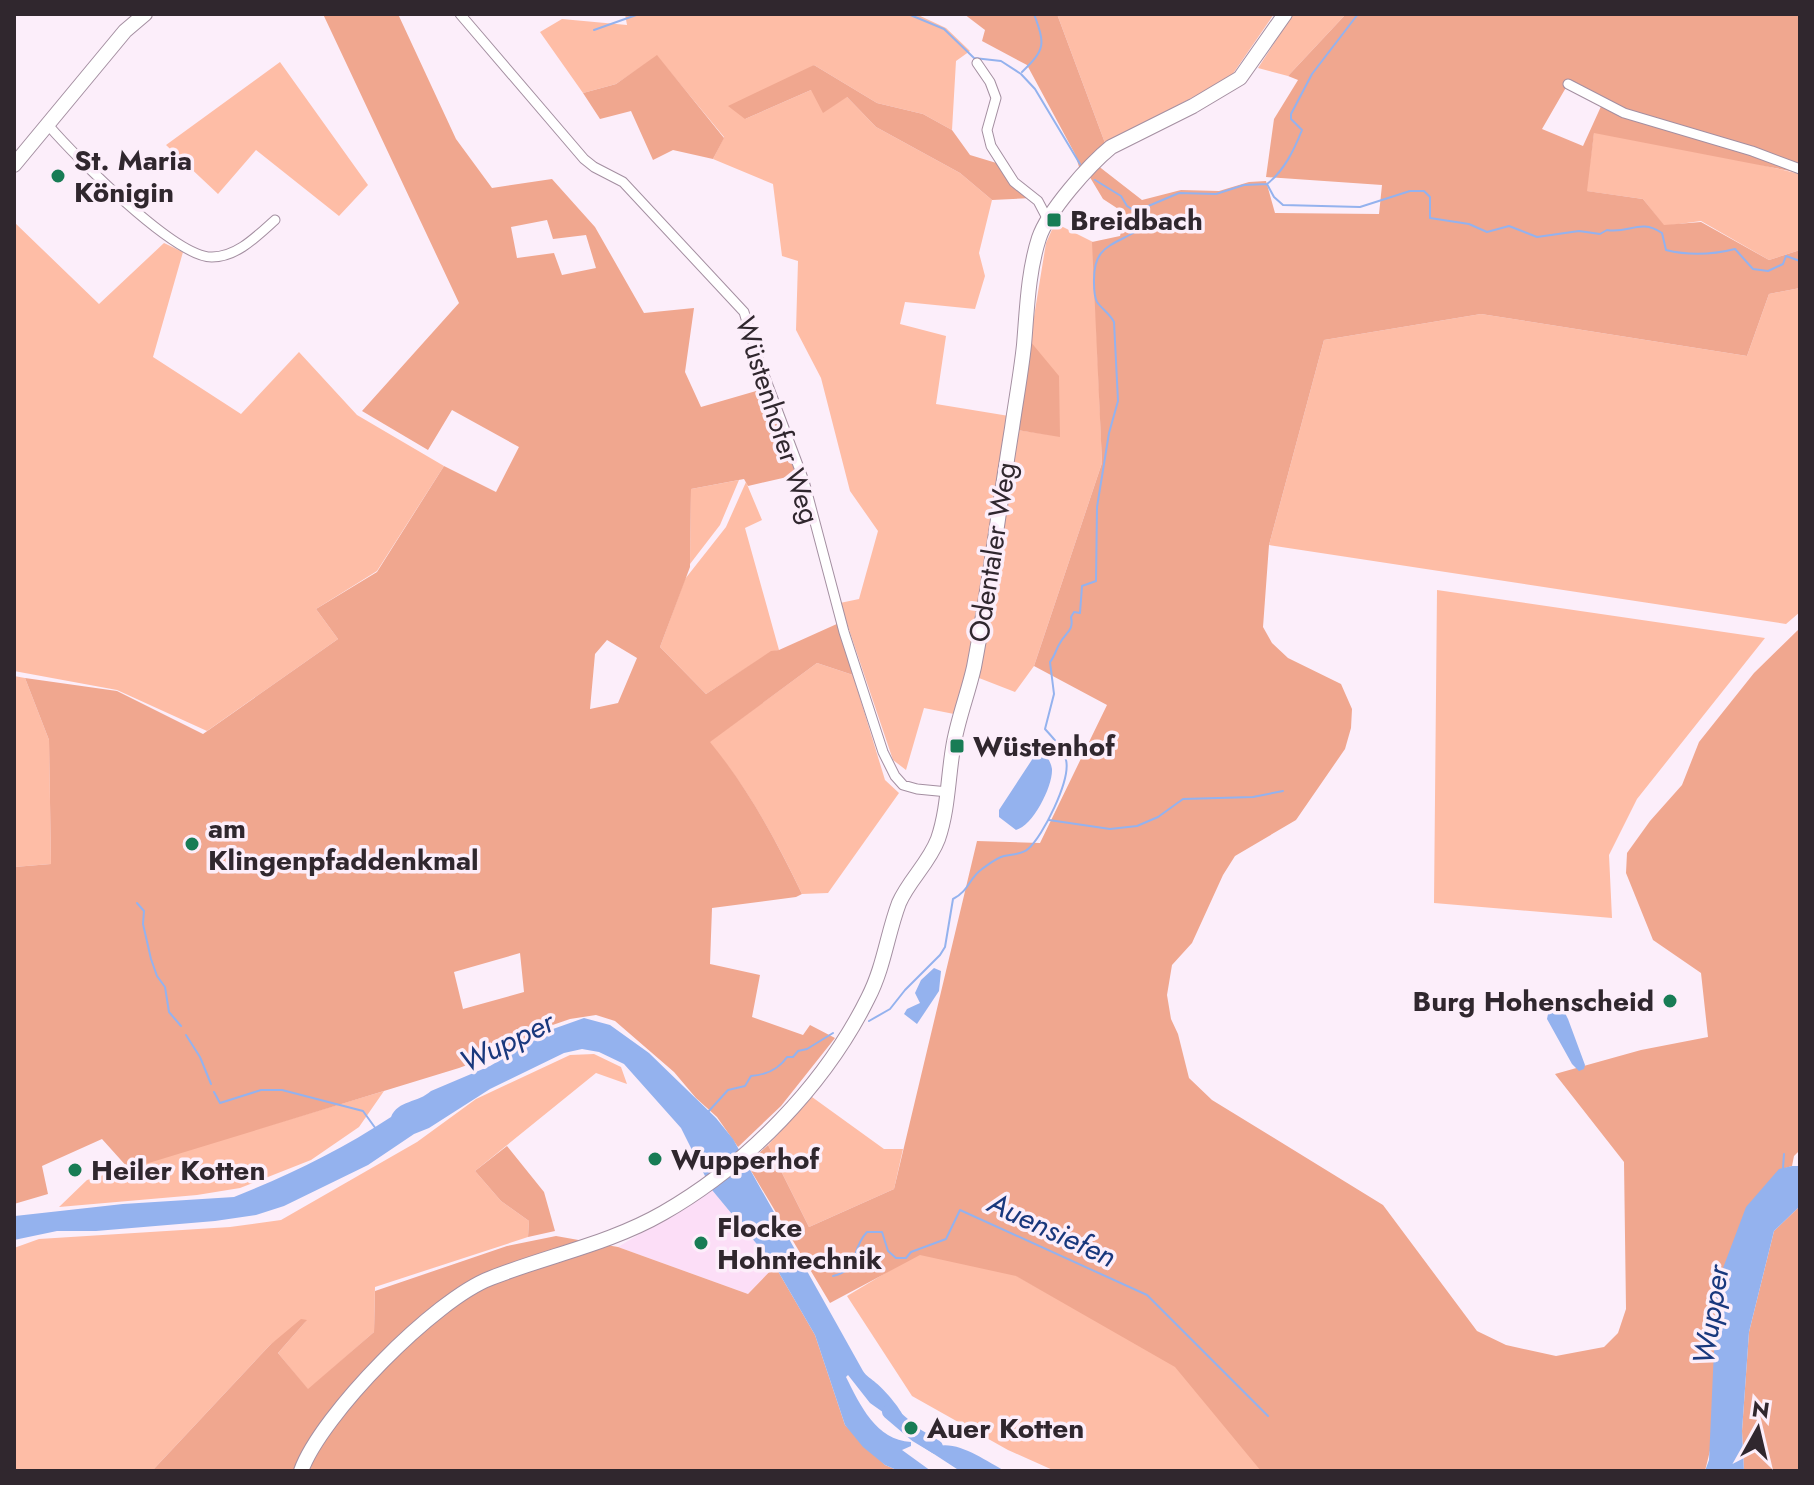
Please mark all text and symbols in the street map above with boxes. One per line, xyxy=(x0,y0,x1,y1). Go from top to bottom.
place label: St. Maria Königin xyxy=(74,140,192,213)
marker: St. Maria Königin xyxy=(49,167,67,185)
place label: Breidbach xyxy=(1070,200,1203,241)
marker: Breidbach xyxy=(1045,211,1063,229)
street label: Wüstenhofer Weg xyxy=(725,311,830,529)
street label: Odentaler Weg xyxy=(958,459,1027,645)
place label: Wüstenhof xyxy=(973,726,1116,767)
marker: Wüstenhof xyxy=(948,737,966,755)
place label: am Klingenpfaddenkmal xyxy=(208,808,479,881)
marker: am Klingenpfaddenkmal xyxy=(183,835,201,853)
place label: Burg Hohenscheid xyxy=(1413,981,1654,1022)
marker: Burg Hohenscheid xyxy=(1661,992,1679,1010)
water label: Wupper xyxy=(452,999,563,1083)
place label: Wupperhof xyxy=(671,1139,821,1180)
place label: Heiler Kotten xyxy=(91,1150,266,1191)
marker: Wupperhof xyxy=(646,1150,664,1168)
marker: Heiler Kotten xyxy=(66,1161,84,1179)
water label: Auensiefen xyxy=(980,1181,1123,1278)
place label: Flocke Hohntechnik xyxy=(717,1207,882,1280)
marker: Flocke Hohntechnik xyxy=(692,1234,710,1252)
water label: Wupper xyxy=(1681,1260,1740,1368)
north arrow xyxy=(1718,1389,1798,1469)
text: N xyxy=(1750,1392,1772,1426)
place label: Auer Kotten xyxy=(926,1408,1084,1449)
marker: Auer Kotten xyxy=(902,1419,920,1437)

